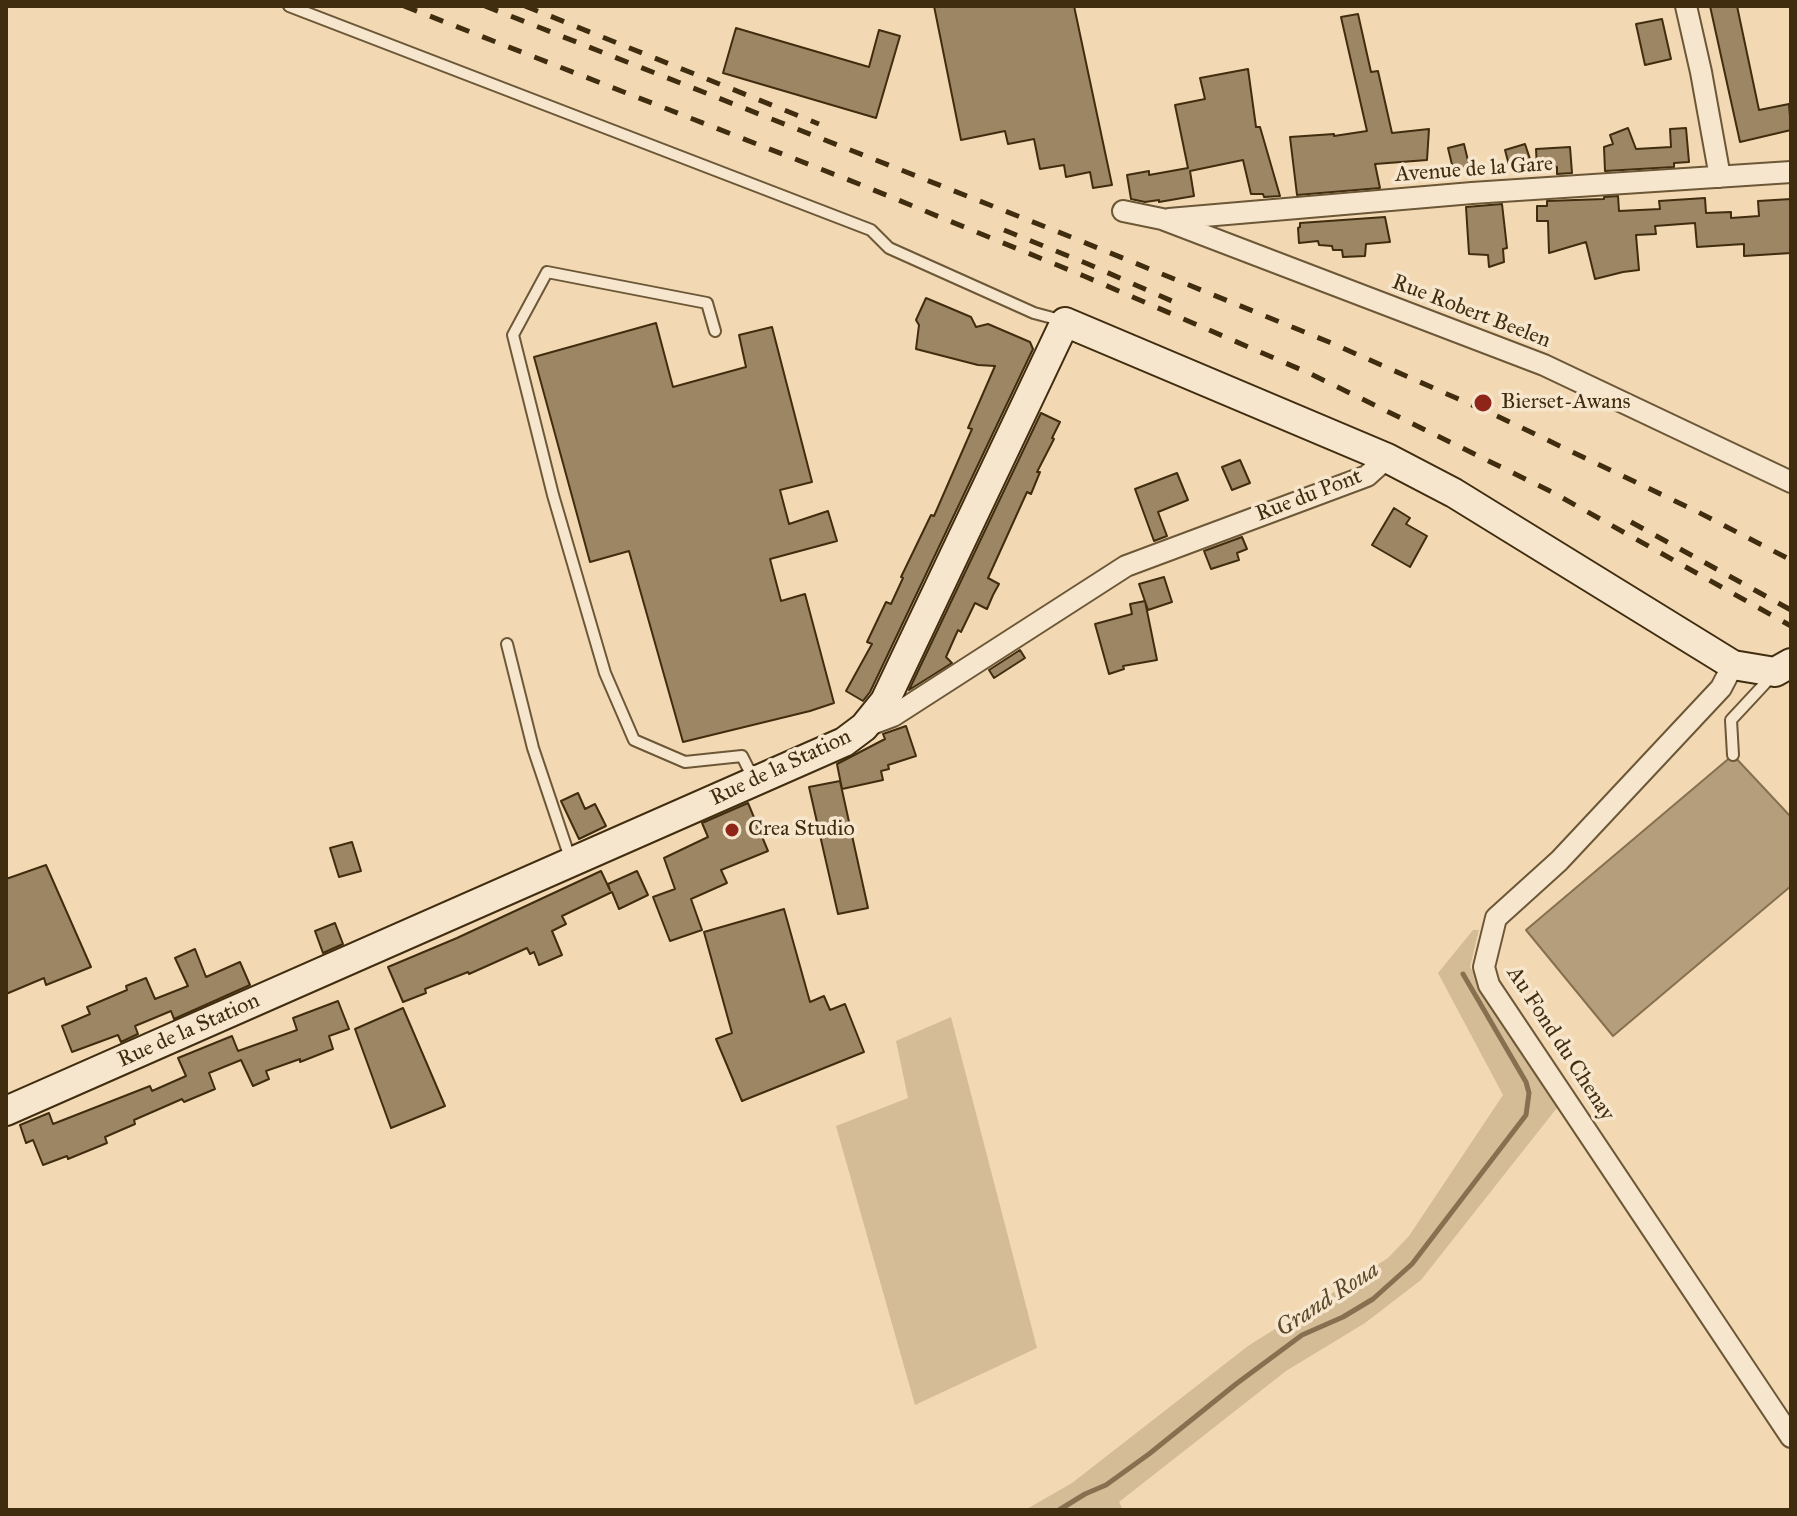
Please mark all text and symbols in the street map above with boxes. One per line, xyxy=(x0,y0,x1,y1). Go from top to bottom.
street label: Avenue de la Gare xyxy=(1394,151,1554,189)
street label: Rue Robert Beelen xyxy=(1388,270,1554,354)
place label: Bierset-Awans xyxy=(1501,390,1631,416)
marker: Bierset-Awans xyxy=(1472,392,1494,414)
street label: Rue du Pont xyxy=(1252,464,1366,528)
street label: Rue de la Station xyxy=(706,724,856,812)
place label: Crea Studio xyxy=(748,817,855,843)
marker: Crea Studio xyxy=(723,821,741,839)
street label: Au Fond du Chenay xyxy=(1500,962,1620,1126)
street label: Rue de la Station xyxy=(114,988,264,1074)
water label: Grand Roua xyxy=(1271,1256,1385,1344)

